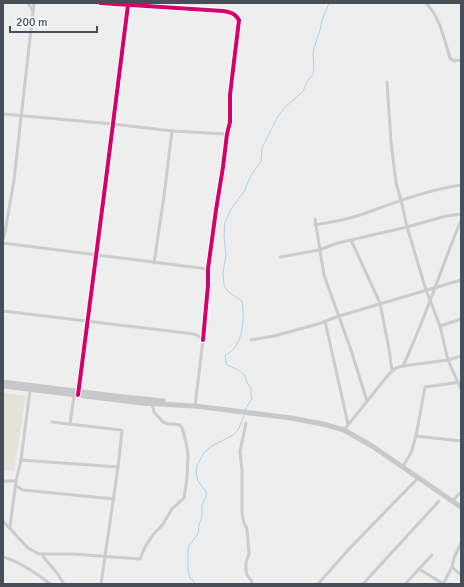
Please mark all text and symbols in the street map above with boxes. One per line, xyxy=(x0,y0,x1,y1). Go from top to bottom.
scale bar xyxy=(10,8,97,34)
text: 200 m xyxy=(16,15,48,30)

